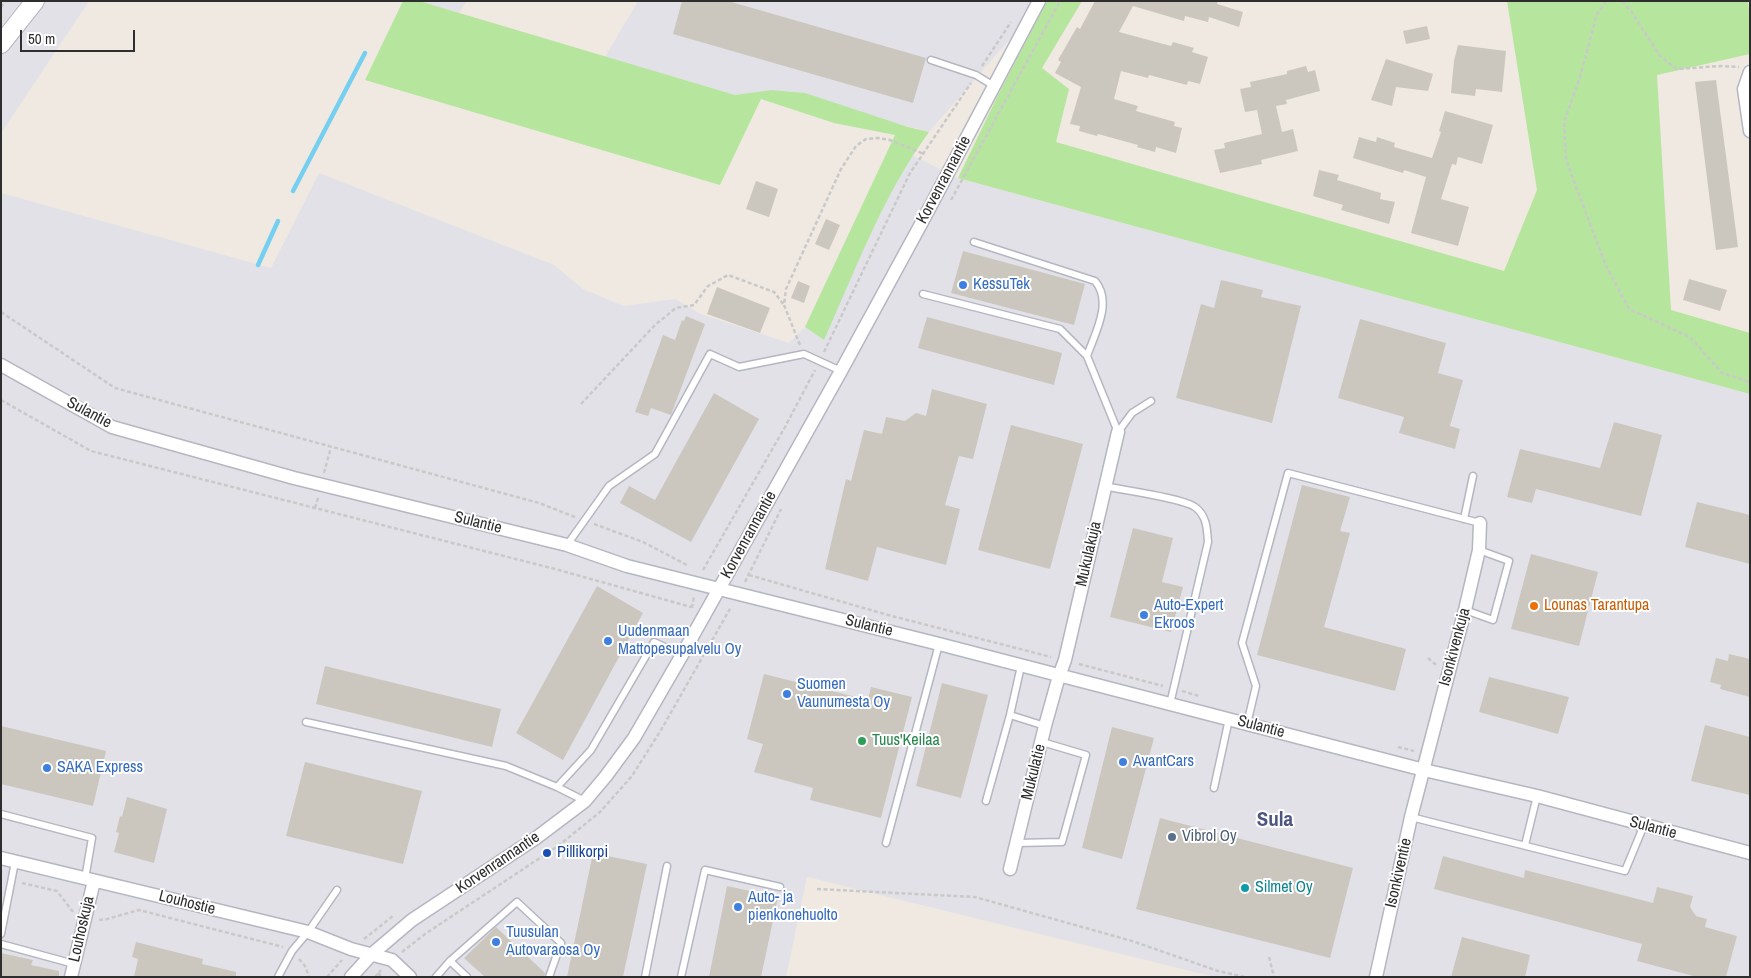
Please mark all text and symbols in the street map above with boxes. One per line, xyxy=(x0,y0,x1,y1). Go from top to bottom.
scale bar xyxy=(22,20,138,52)
text: 50 m xyxy=(28,28,55,49)
street label: Korvenrannantie xyxy=(913,133,975,227)
place label: KessuTek xyxy=(973,275,1030,295)
marker: KessuTek xyxy=(957,279,969,291)
street label: Sulantie xyxy=(63,393,115,433)
street label: Korvenrannantie xyxy=(717,488,781,582)
street label: Sulantie xyxy=(452,508,504,538)
street label: Mukulakuja xyxy=(1072,520,1106,588)
place label: Auto-Expert Ekroos xyxy=(1154,596,1223,634)
place label: Lounas Tarantupa xyxy=(1544,596,1649,616)
marker: Lounas Tarantupa xyxy=(1528,600,1540,612)
street label: Isonkivenkuja xyxy=(1435,606,1475,688)
marker: Auto-Expert Ekroos xyxy=(1138,609,1150,621)
street label: Sulantie xyxy=(843,611,895,641)
place label: Uudenmaan Mattopesupalvelu Oy xyxy=(618,622,741,660)
marker: Uudenmaan Mattopesupalvelu Oy xyxy=(602,635,614,647)
place label: Suomen Vaunumesta Oy xyxy=(797,675,890,713)
marker: Suomen Vaunumesta Oy xyxy=(781,688,793,700)
street label: Sulantie xyxy=(1235,711,1287,743)
place label: Tuus'Keilaa xyxy=(872,731,940,751)
marker: Tuus'Keilaa xyxy=(856,735,868,747)
street label: Mukulatie xyxy=(1018,742,1050,802)
place label: AvantCars xyxy=(1133,752,1194,772)
marker: AvantCars xyxy=(1117,756,1129,768)
place label: SAKA Express xyxy=(57,758,143,778)
marker: SAKA Express xyxy=(41,762,53,774)
district label: Sula xyxy=(1257,807,1293,833)
street label: Sulantie xyxy=(1627,812,1679,844)
place label: Vibrol Oy xyxy=(1182,827,1236,847)
street label: Korvenrannantie xyxy=(452,828,544,898)
marker: Vibrol Oy xyxy=(1166,831,1178,843)
street label: Isonkiventie xyxy=(1382,836,1416,910)
place label: Pillikorpi xyxy=(557,843,608,863)
marker: Pillikorpi xyxy=(541,847,553,859)
place label: Silmet Oy xyxy=(1255,878,1313,898)
marker: Silmet Oy xyxy=(1239,882,1251,894)
street label: Louhostie xyxy=(157,887,217,919)
place label: Auto- ja pienkonehuolto xyxy=(748,888,838,926)
street label: Louhoskuja xyxy=(65,894,99,964)
marker: Auto- ja pienkonehuolto xyxy=(732,901,744,913)
place label: Tuusulan Autovaraosa Oy xyxy=(506,923,600,961)
marker: Tuusulan Autovaraosa Oy xyxy=(490,936,502,948)

